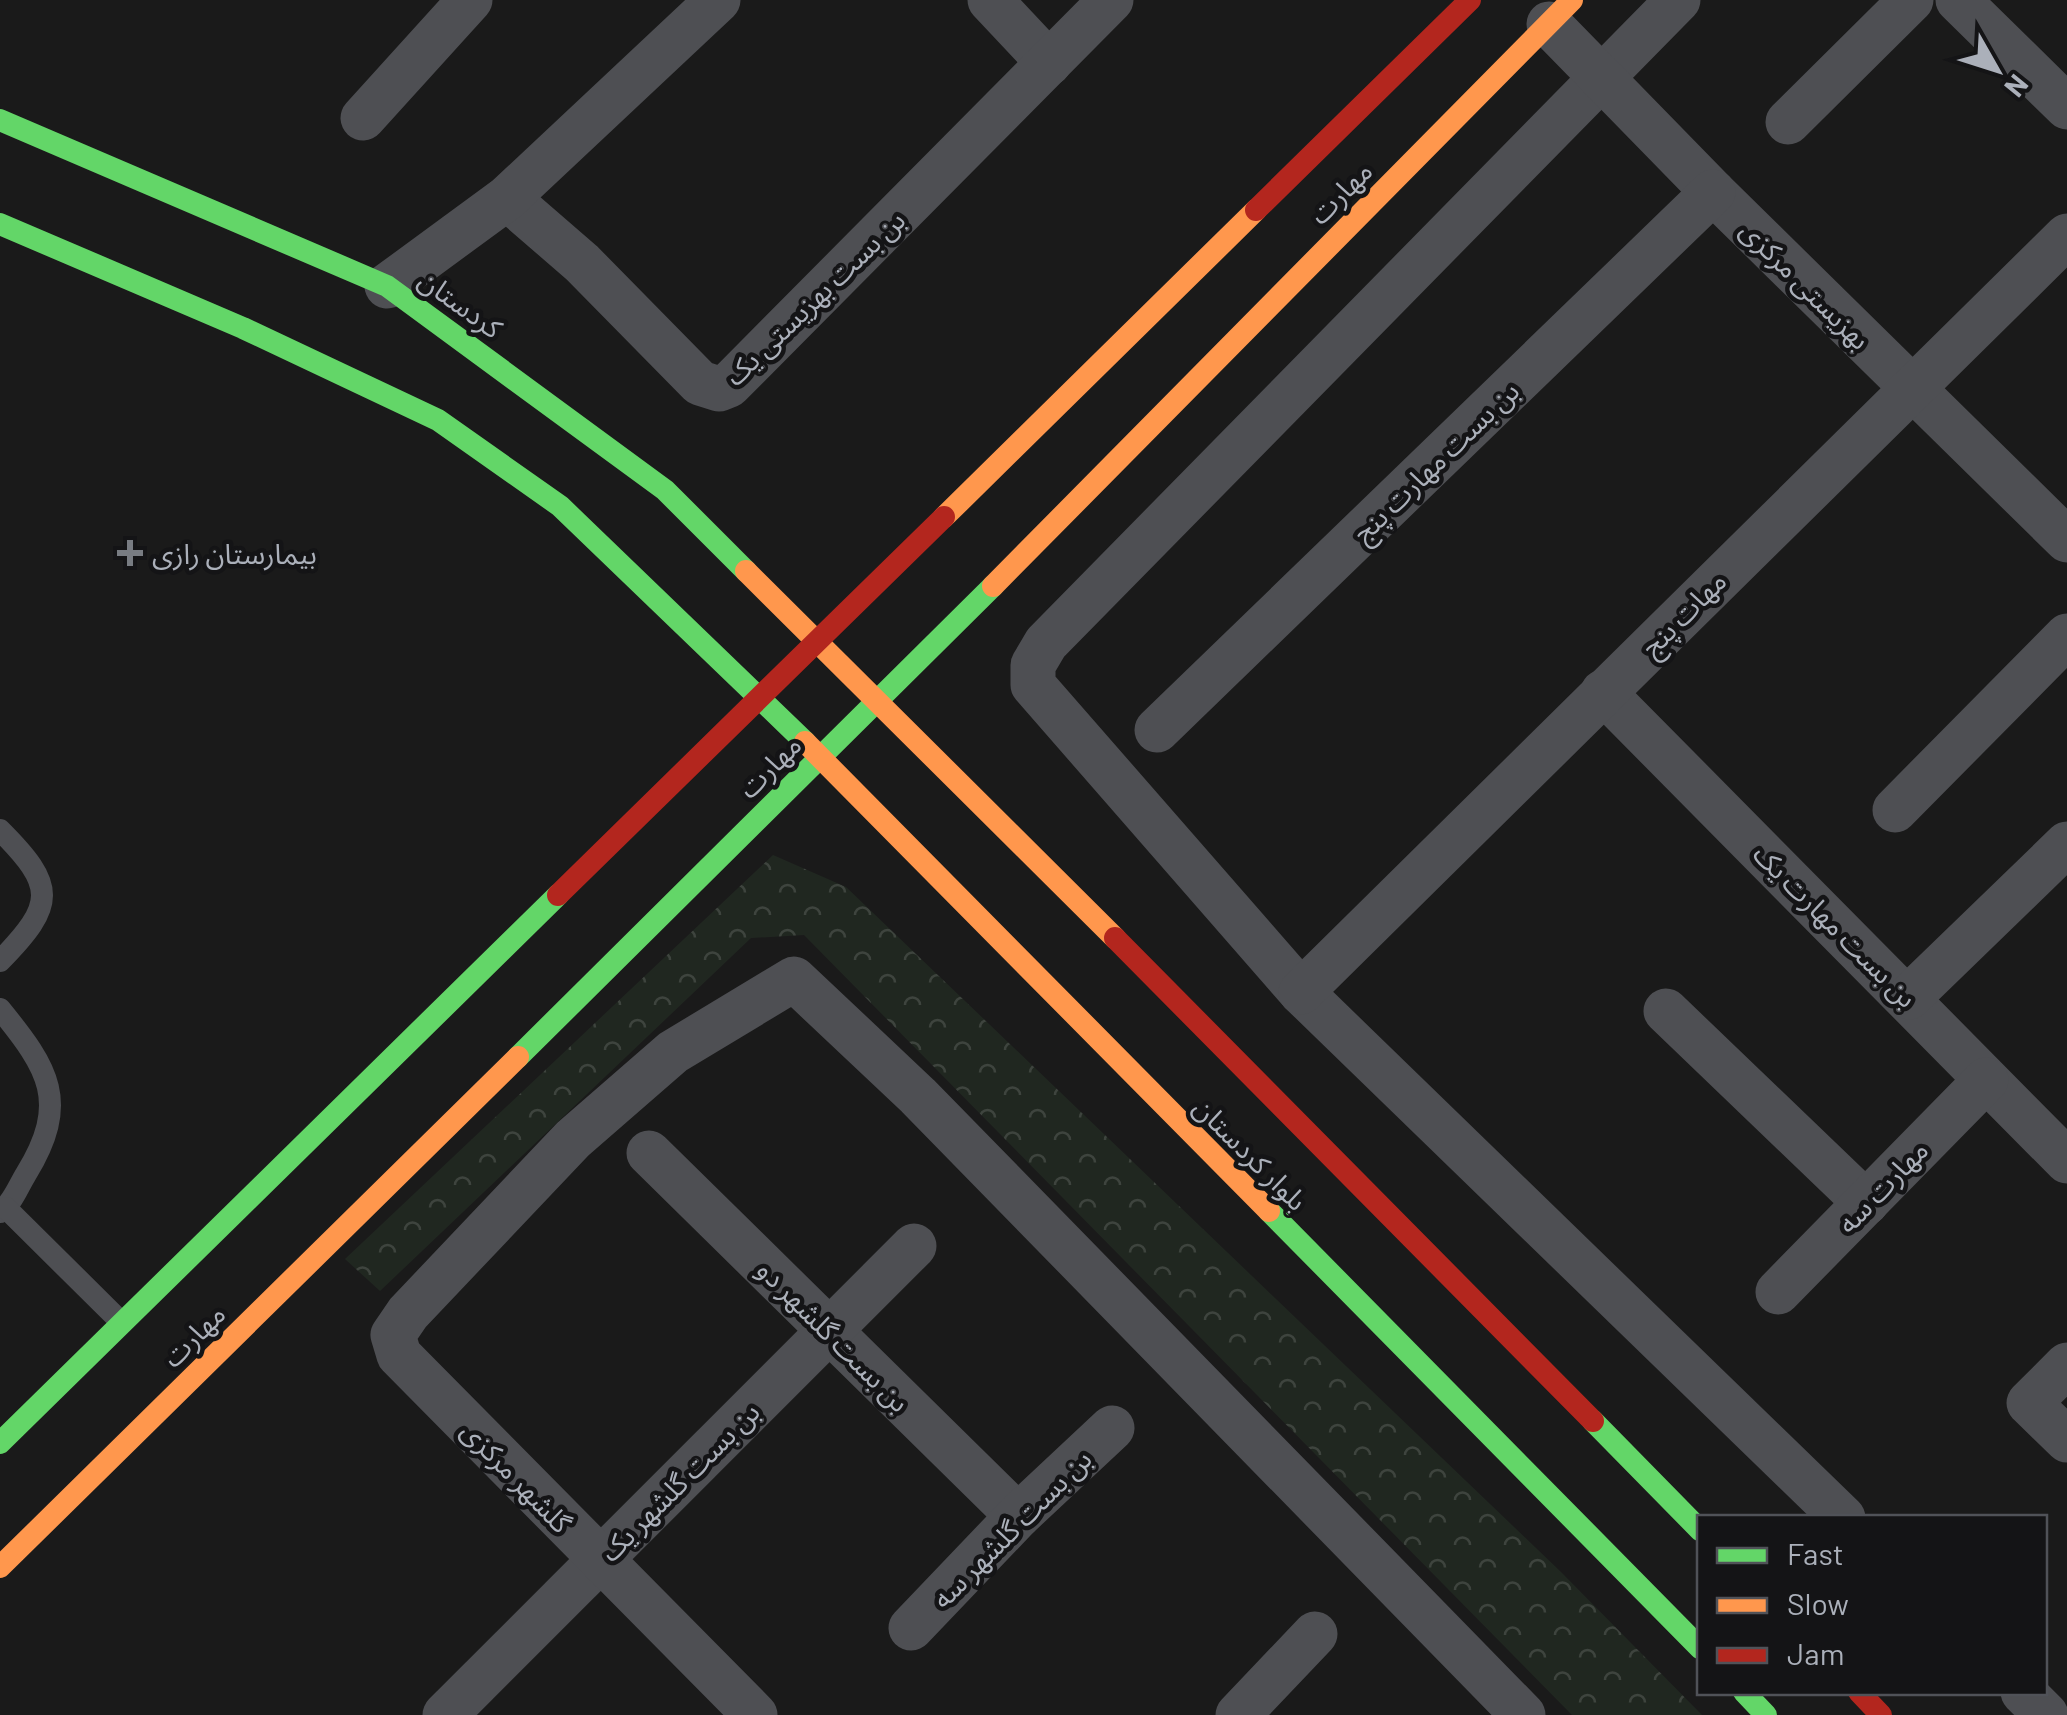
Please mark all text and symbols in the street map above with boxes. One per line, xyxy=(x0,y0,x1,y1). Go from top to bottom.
north arrow xyxy=(1947,20,2047,120)
text: N xyxy=(1998,68,2036,104)
street label: مهارت xyxy=(1301,153,1379,231)
street label: بن بست بهزیستی یک xyxy=(717,202,912,392)
street label: بهزیستی مرکزی xyxy=(1733,212,1878,357)
street label: کردستان xyxy=(412,261,510,346)
street label: بن بست مهارت پنج xyxy=(1345,373,1529,553)
place label: بیمارستان رازی xyxy=(152,536,317,571)
marker: بیمارستان رازی xyxy=(117,540,143,566)
street label: مهات پنج xyxy=(1633,563,1736,666)
street label: مهارت xyxy=(730,727,808,805)
street label: بن بست مهارت یک xyxy=(1746,836,1925,1015)
street label: بلوار کردستان xyxy=(1186,1089,1315,1218)
street label: مهارت سه xyxy=(1829,1132,1935,1240)
street label: بن بست گلشهر دو xyxy=(750,1252,917,1419)
street label: مهارت xyxy=(154,1296,232,1374)
street label: بن بست گلشهر یک xyxy=(592,1394,766,1568)
street label: گلشهر مرکزی xyxy=(454,1413,579,1540)
street label: بن بست گلشهر سه xyxy=(924,1441,1098,1615)
legend xyxy=(1697,1515,2047,1695)
text: Fast xyxy=(1787,1535,1844,1571)
text: Slow xyxy=(1787,1585,1849,1621)
text: Jam xyxy=(1787,1635,1844,1671)

